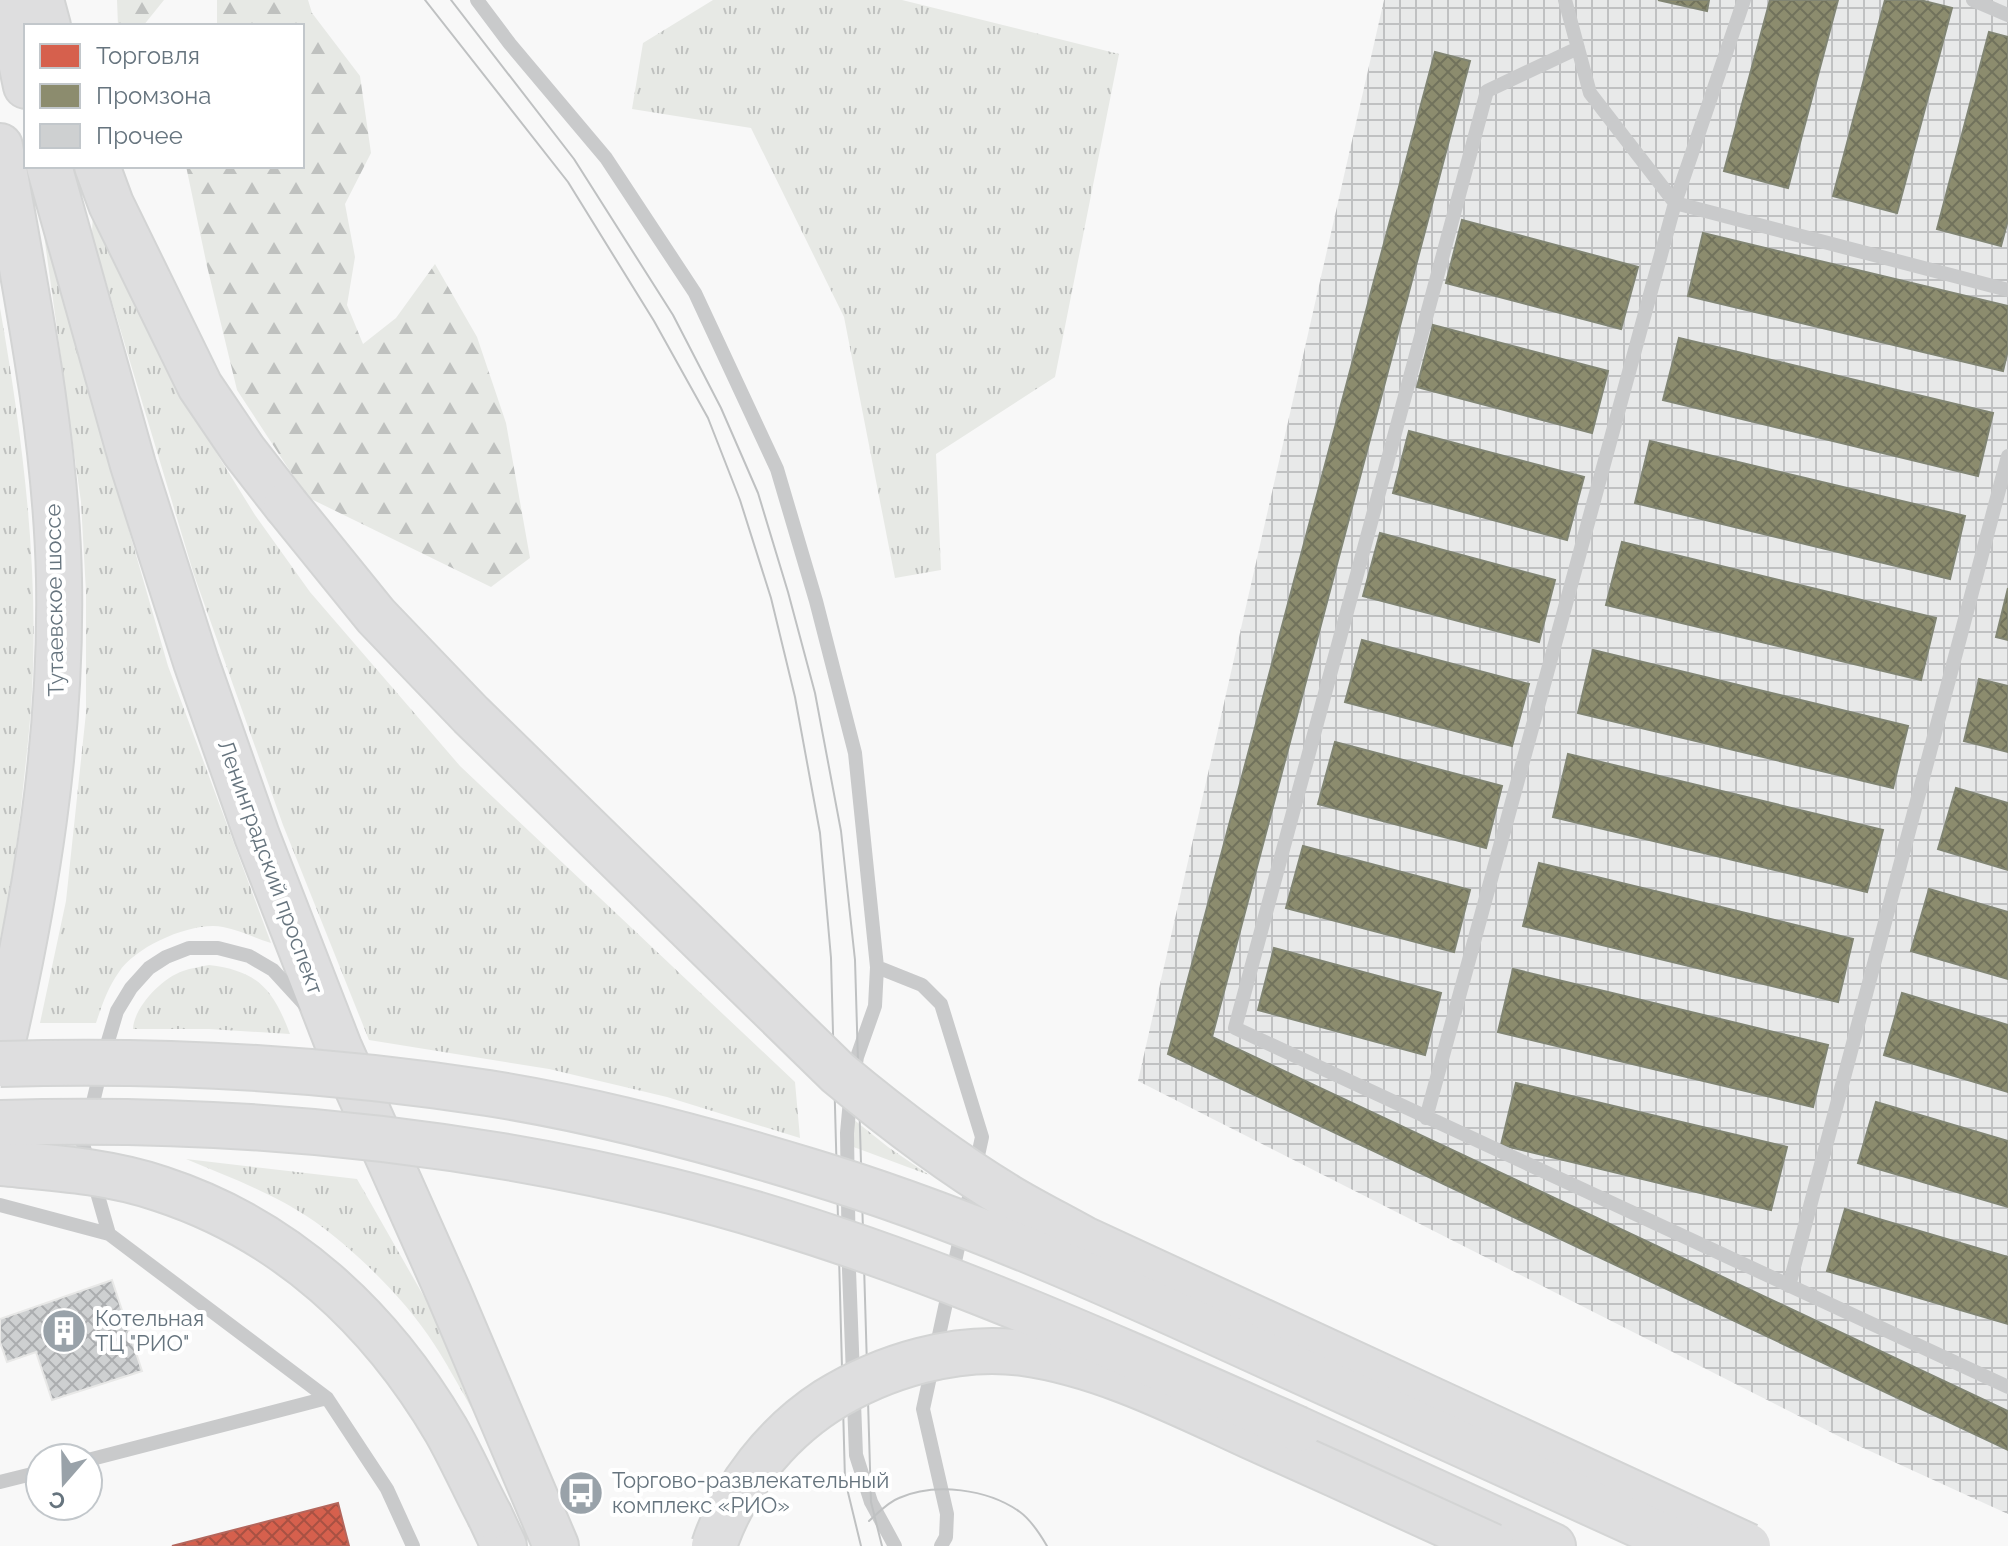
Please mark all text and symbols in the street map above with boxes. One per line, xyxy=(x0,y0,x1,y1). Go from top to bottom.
legend xyxy=(24,24,304,168)
text: Торговля xyxy=(96,41,200,70)
text: Промзона xyxy=(96,81,211,110)
text: Прочее xyxy=(96,121,183,150)
street label: Тутаевское шоссе xyxy=(39,503,69,697)
street label: Ленинградский проспект xyxy=(213,736,329,998)
place label: Котельная ТЦ "РИО" xyxy=(95,1305,204,1356)
building icon: Котельная ТЦ "РИО" xyxy=(40,1307,88,1355)
north arrow xyxy=(24,1442,104,1522)
place label: Торгово-развлекательный комплекс «РИО» xyxy=(612,1467,889,1518)
bus stop icon: Торгово-развлекательный комплекс «РИО» xyxy=(557,1469,605,1517)
text: С xyxy=(46,1486,69,1516)

